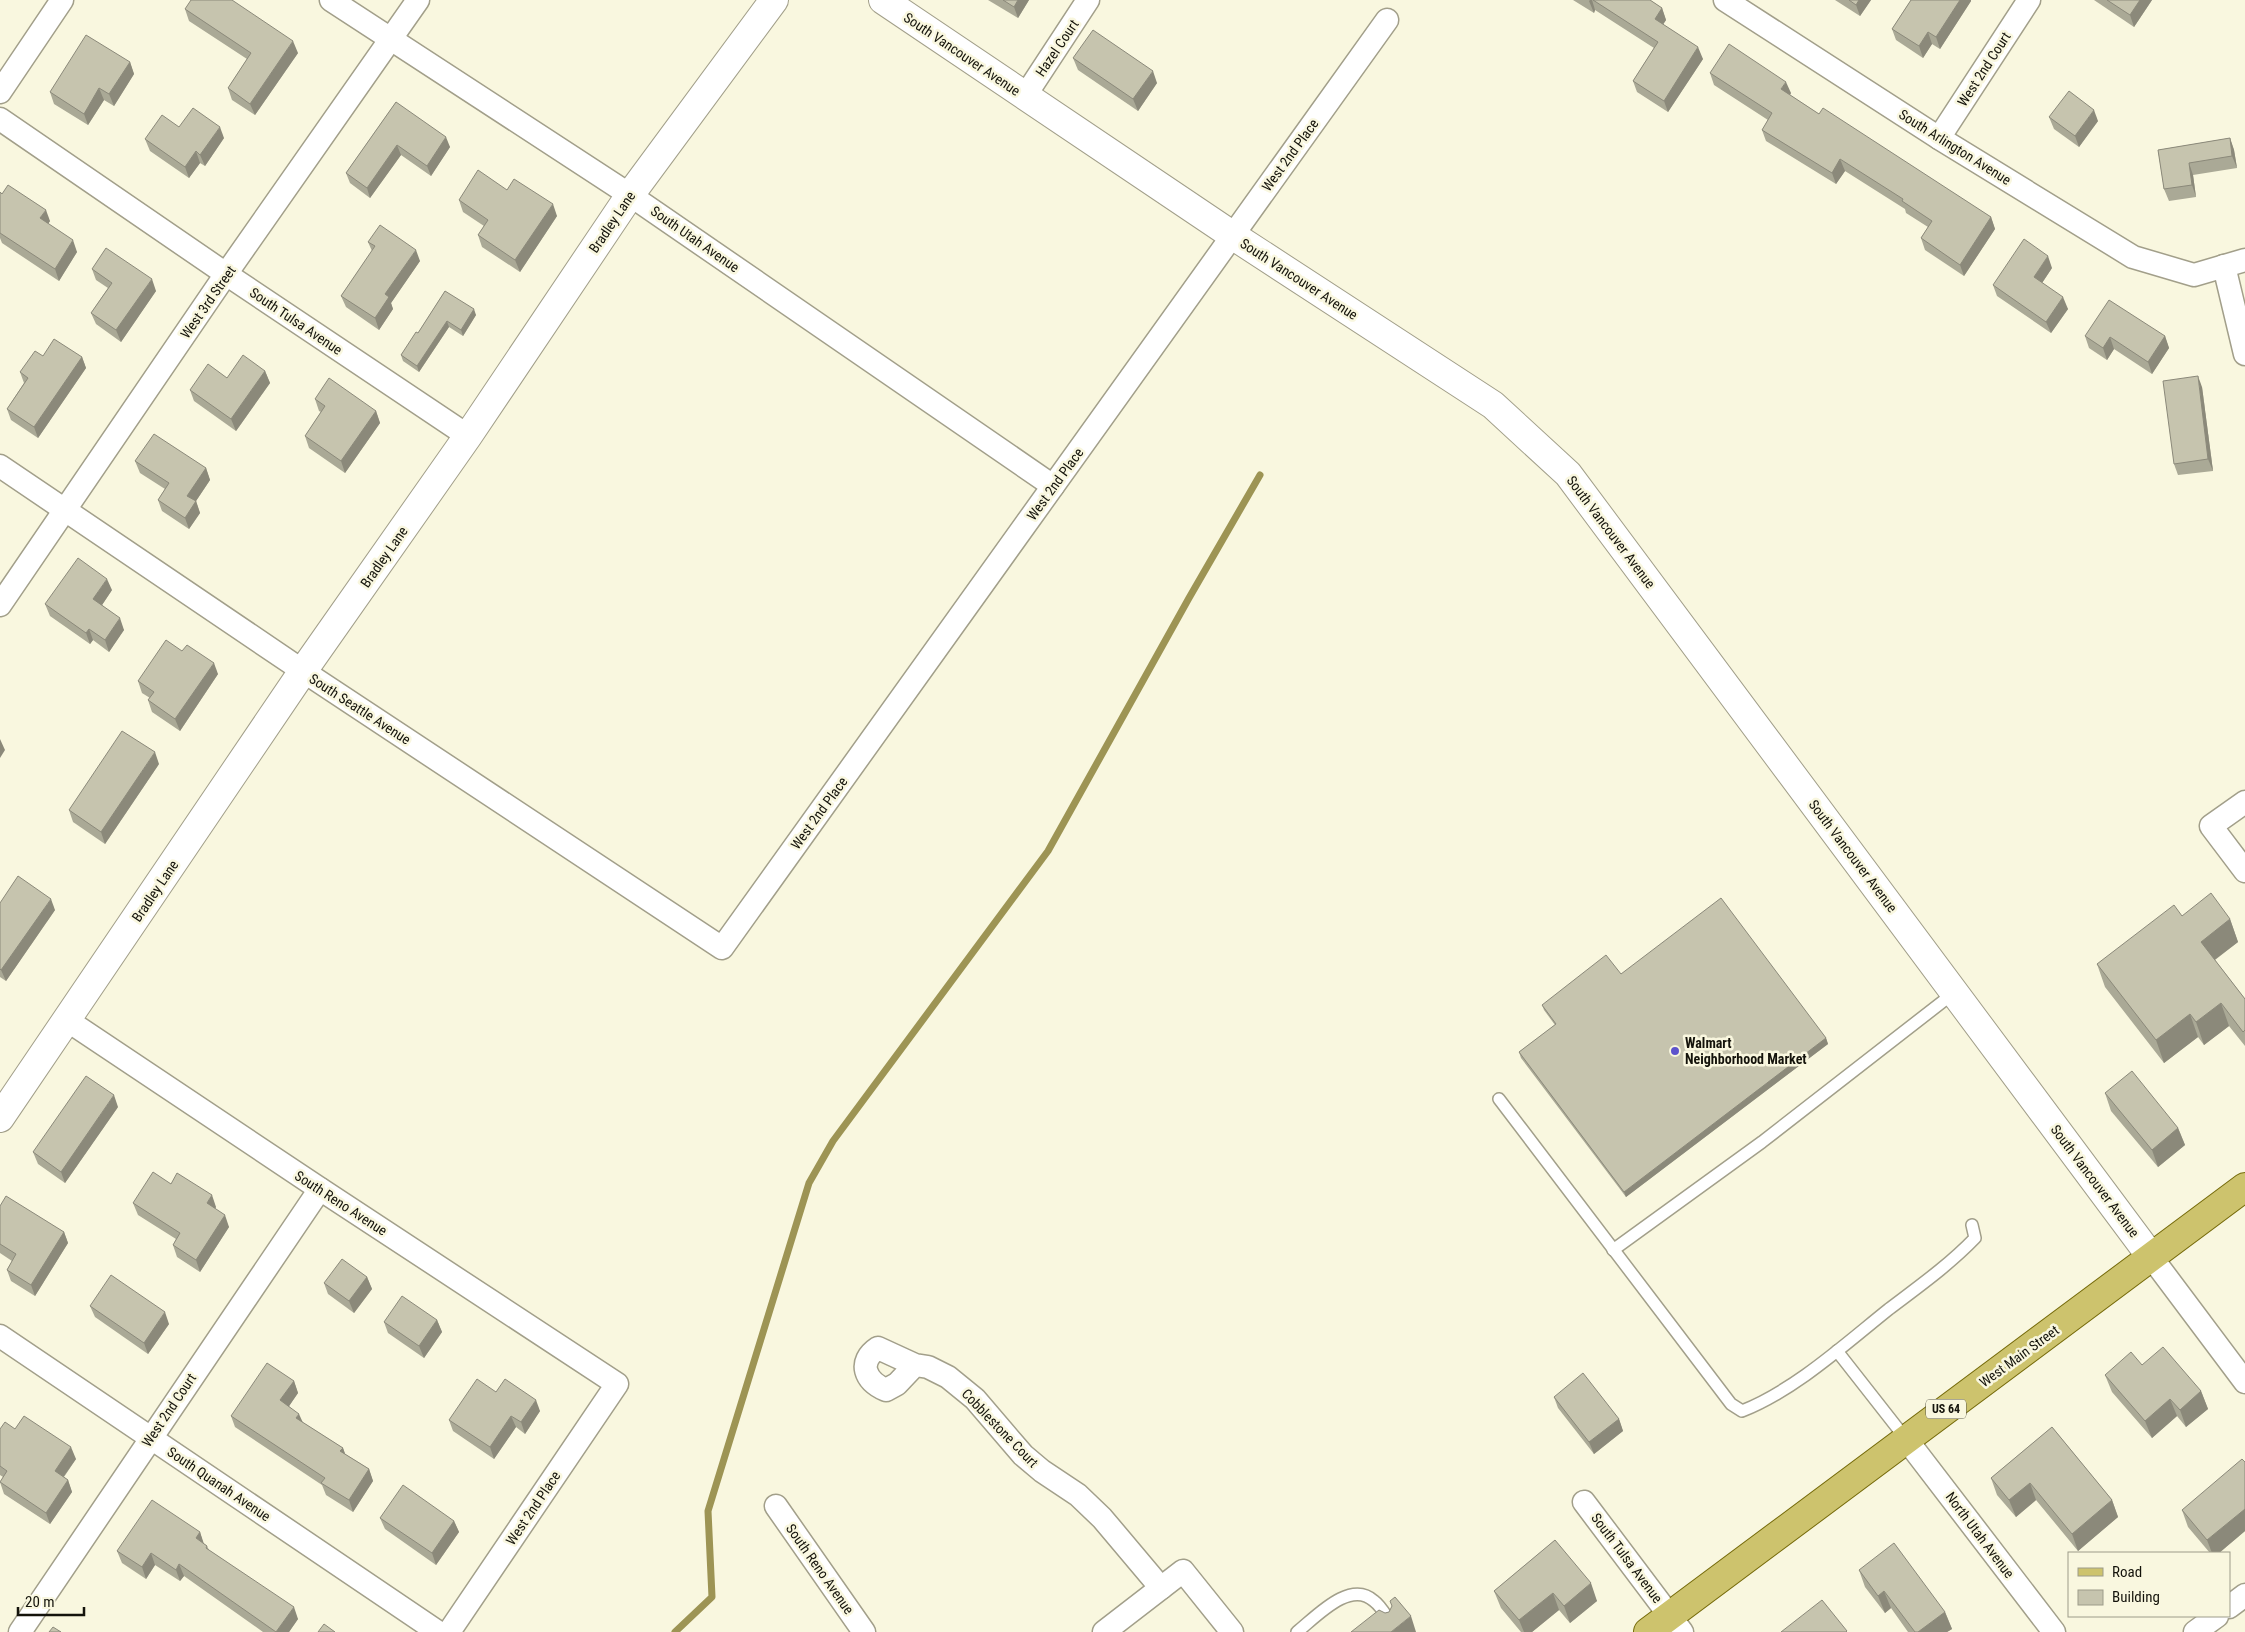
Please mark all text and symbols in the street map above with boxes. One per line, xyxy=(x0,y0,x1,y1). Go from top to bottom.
street label: South Vancouver Avenue xyxy=(901,9,1023,99)
street label: Hazel Court xyxy=(1032,17,1082,79)
street label: West 2nd Court xyxy=(1954,29,2014,109)
street label: South Arlington Avenue xyxy=(1896,106,2014,188)
street label: West 2nd Place xyxy=(1258,115,1322,194)
street label: Bradley Lane xyxy=(586,188,639,256)
street label: South Utah Avenue xyxy=(648,203,743,276)
street label: South Vancouver Avenue xyxy=(1237,235,1361,323)
street label: West 3rd Street xyxy=(177,263,239,341)
street label: South Tulsa Avenue xyxy=(247,284,346,358)
street label: West 2nd Place xyxy=(1023,444,1087,523)
street label: South Vancouver Avenue xyxy=(1563,473,1659,592)
street label: Bradley Lane xyxy=(357,523,411,591)
street label: South Seattle Avenue xyxy=(306,670,414,748)
street label: West 2nd Place xyxy=(787,773,851,852)
street label: South Vancouver Avenue xyxy=(1805,797,1901,916)
street label: Bradley Lane xyxy=(129,857,182,925)
place label: Walmart Neighborhood Market xyxy=(1685,1035,1807,1067)
marker: Walmart Neighborhood Market xyxy=(1669,1045,1681,1057)
street label: South Vancouver Avenue xyxy=(2047,1122,2143,1241)
street label: South Reno Avenue xyxy=(292,1167,390,1239)
street label: West Main Street xyxy=(1976,1322,2062,1390)
street label: West 2nd Court xyxy=(139,1370,199,1450)
street label: Cobblestone Court xyxy=(958,1385,1042,1471)
road number: US 64 xyxy=(1926,1400,1966,1418)
street label: South Quanah Avenue xyxy=(164,1444,274,1525)
street label: West 2nd Place xyxy=(503,1468,564,1548)
street label: North Utah Avenue xyxy=(1942,1489,2018,1581)
street label: South Tulsa Avenue xyxy=(1588,1510,1666,1606)
street label: South Reno Avenue xyxy=(783,1521,857,1618)
legend xyxy=(2068,1552,2230,1617)
text: Road xyxy=(2112,1563,2142,1581)
scale bar xyxy=(18,1584,84,1616)
text: Building xyxy=(2112,1588,2160,1606)
text: 20 m xyxy=(25,1593,55,1611)

